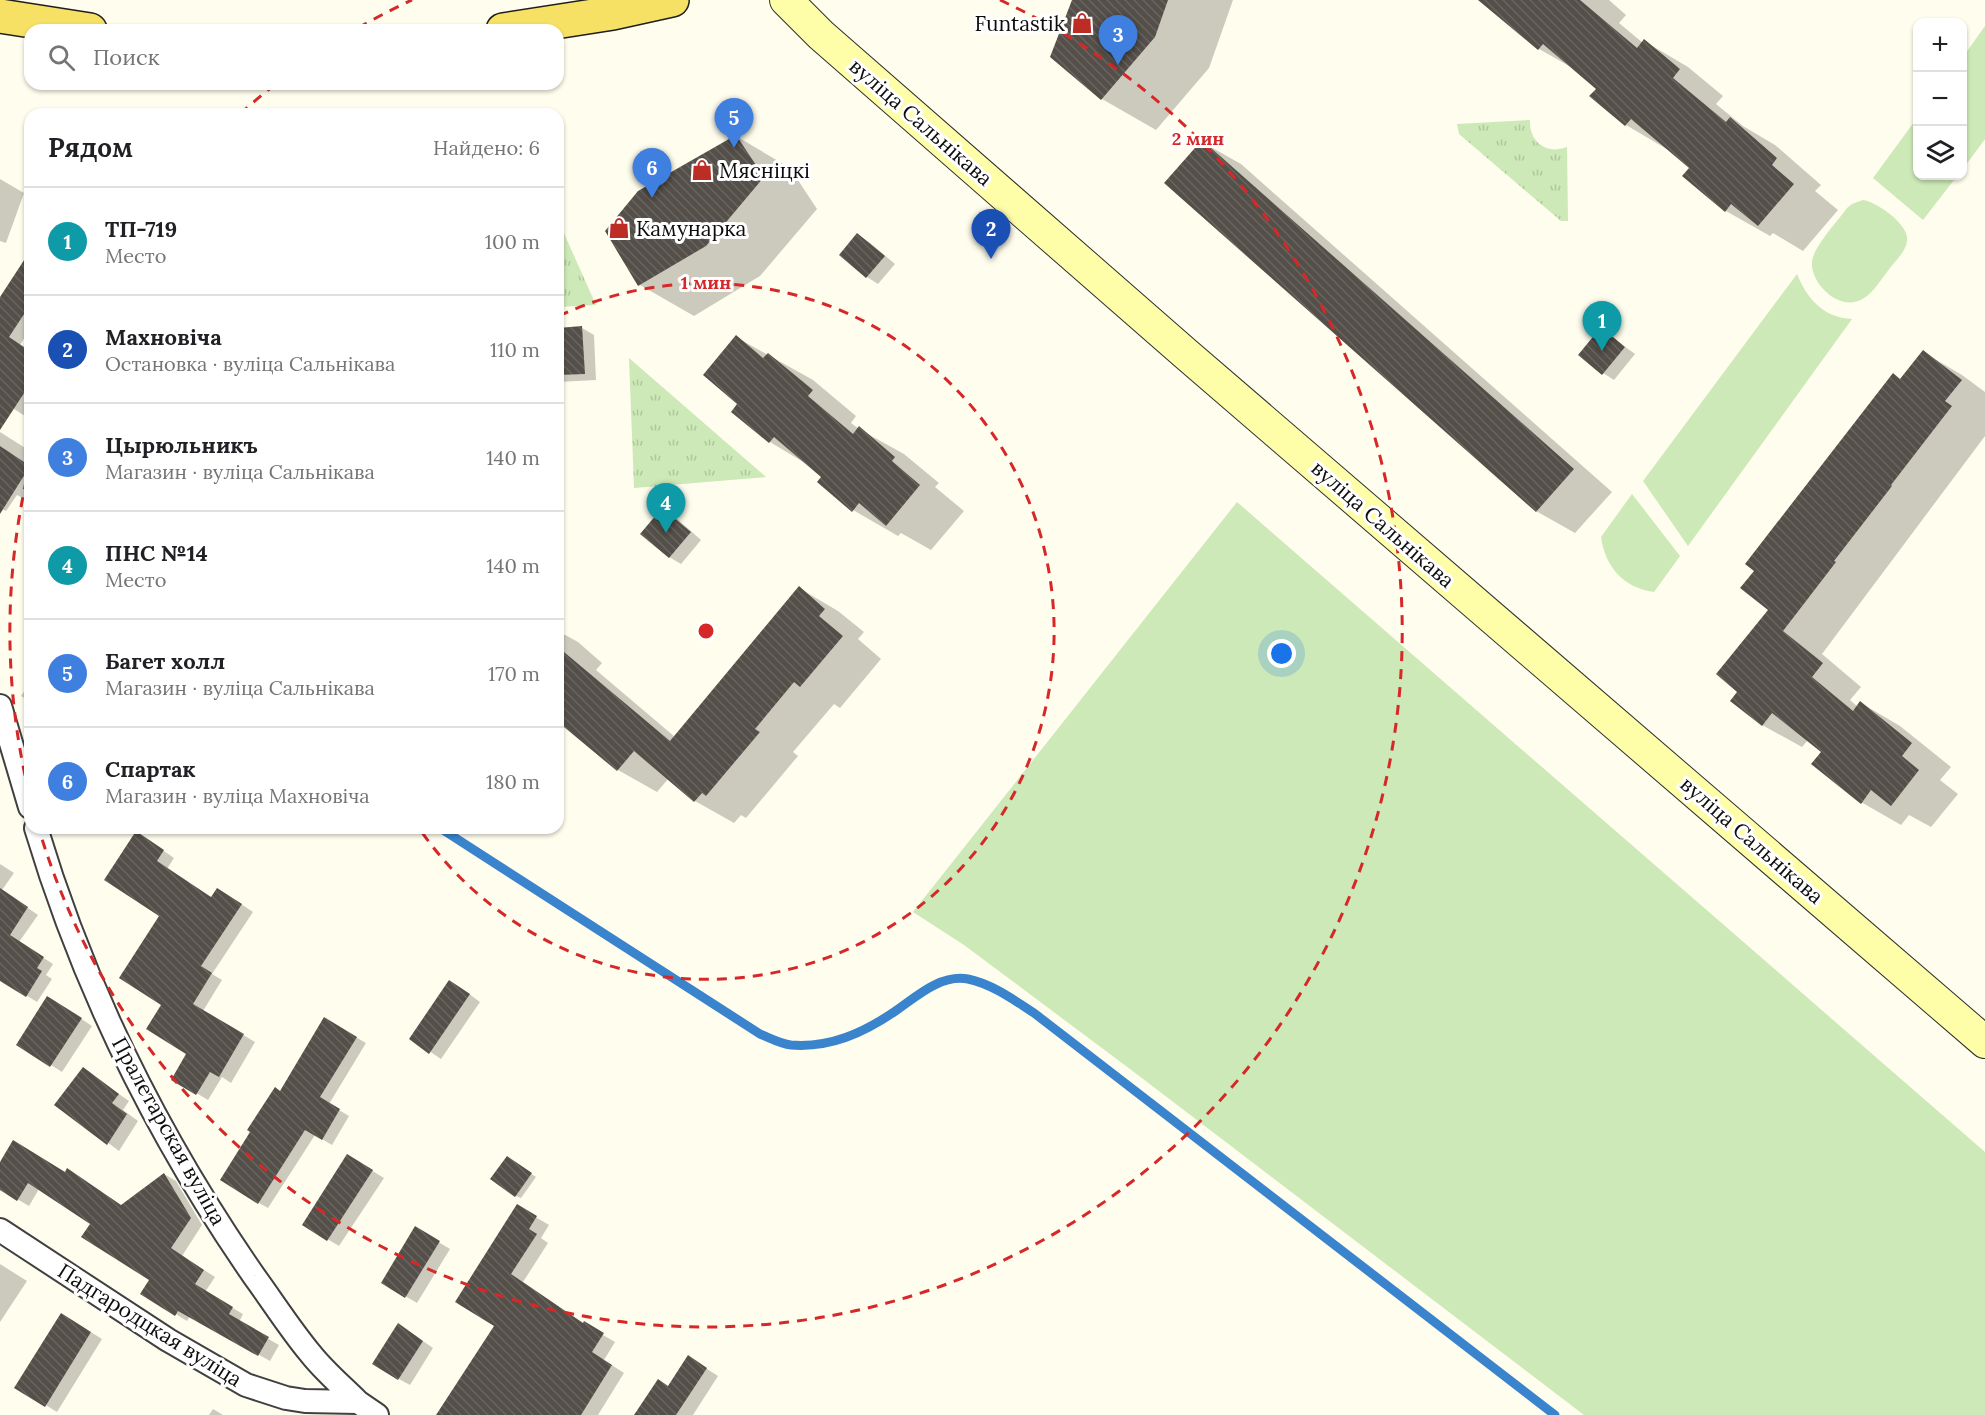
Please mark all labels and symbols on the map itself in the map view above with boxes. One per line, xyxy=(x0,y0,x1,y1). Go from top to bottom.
place label: Funtastik xyxy=(975,10,1066,37)
shop icon: Funtastik xyxy=(1070,11,1094,35)
pin: 3 xyxy=(1098,16,1138,65)
street label: вуліца Сальнікава xyxy=(844,52,998,192)
pin: 5 xyxy=(714,98,754,148)
text: 2 мин xyxy=(1172,127,1224,150)
pin: 6 xyxy=(632,148,672,198)
place label: Мясніцкі xyxy=(719,157,810,184)
shop icon: Мясніцкі xyxy=(690,158,714,182)
pin: 2 xyxy=(972,210,1010,259)
place label: Камунарка xyxy=(636,215,746,242)
shop icon: Камунарка xyxy=(607,216,631,240)
text: 1 мин xyxy=(681,271,731,294)
pin: 1 xyxy=(1582,302,1622,351)
street label: вуліца Сальнікава xyxy=(1306,454,1460,594)
pin: 4 xyxy=(646,484,686,533)
centre of rings xyxy=(696,621,716,641)
your location xyxy=(1267,639,1296,668)
street label: вуліца Сальнікава xyxy=(1675,770,1829,910)
street label: Пралетарская вуліца xyxy=(106,1032,232,1230)
street label: Падгародцкая вуліца xyxy=(53,1257,247,1393)

